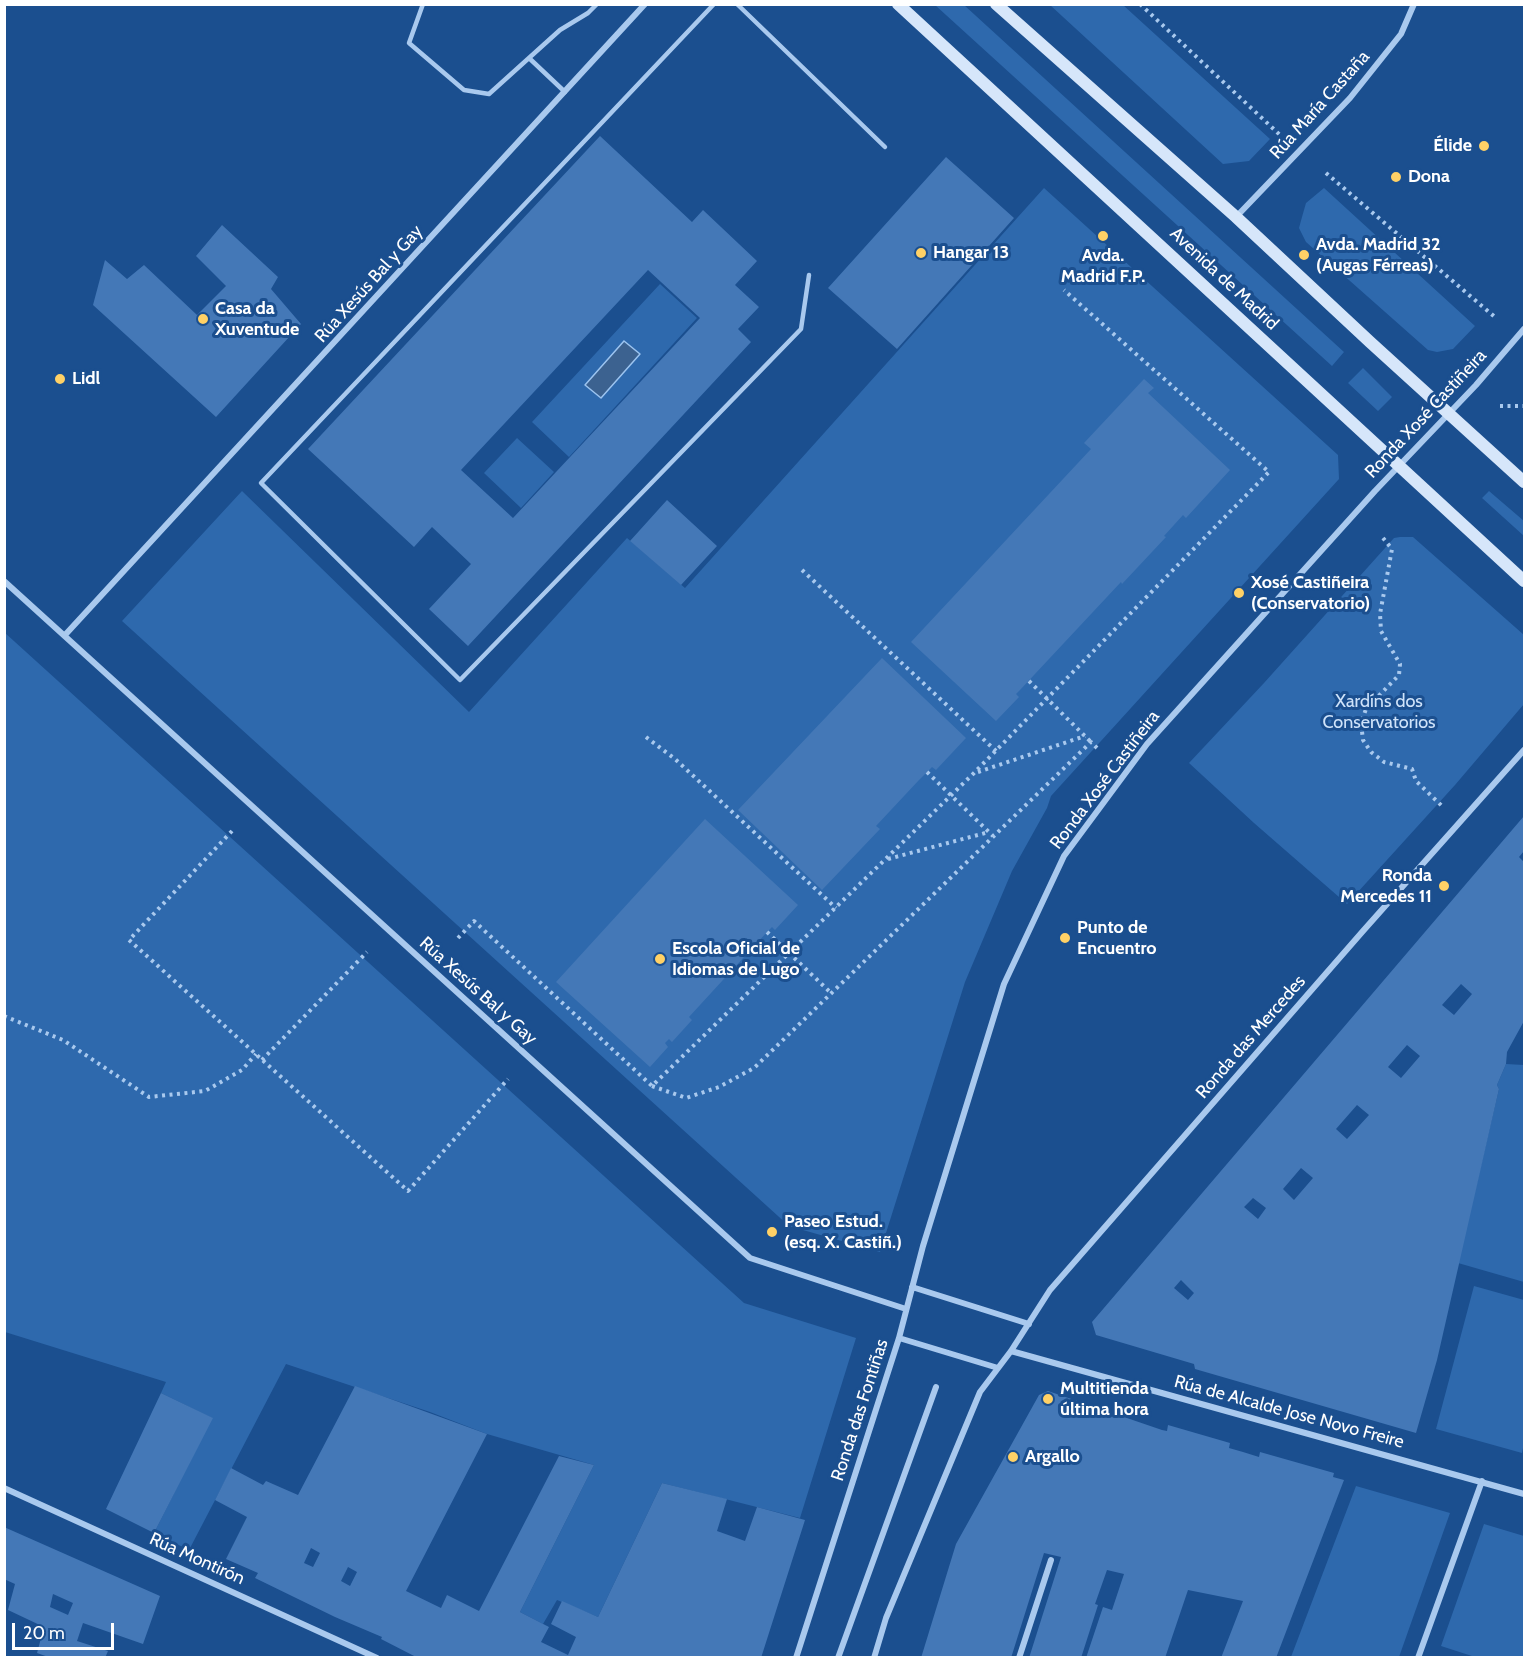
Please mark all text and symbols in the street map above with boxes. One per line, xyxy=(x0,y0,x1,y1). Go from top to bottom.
street label: Rúa María Castaña xyxy=(1266,46,1374,164)
place label: Élide xyxy=(1433,135,1472,157)
marker: Élide xyxy=(1477,139,1491,153)
place label: Dona xyxy=(1408,166,1450,188)
marker: Dona xyxy=(1389,170,1403,184)
street label: Rúa Xesús Bal y Gay xyxy=(311,221,427,347)
street label: Avenida de Madrid xyxy=(1165,223,1283,335)
marker: Avda. Madrid F.P. xyxy=(1096,229,1110,243)
place label: Avda. Madrid 32 (Augas Férreas) xyxy=(1316,234,1441,276)
place label: Hangar 13 xyxy=(933,242,1009,264)
place label: Avda. Madrid F.P. xyxy=(1061,245,1145,288)
marker: Hangar 13 xyxy=(914,246,928,260)
marker: Avda. Madrid 32 (Augas Férreas) xyxy=(1297,248,1311,262)
place label: Casa da Xuventude xyxy=(215,298,299,340)
marker: Casa da Xuventude xyxy=(196,312,210,326)
street label: Ronda Xosé Castiñeira xyxy=(1361,345,1491,483)
place label: Lidl xyxy=(72,368,100,390)
marker: Lidl xyxy=(53,372,67,386)
place label: Xosé Castiñeira (Conservatorio) xyxy=(1251,572,1370,614)
marker: Xosé Castiñeira (Conservatorio) xyxy=(1232,586,1246,600)
park label: Xardíns dos Conservatorios xyxy=(1322,691,1436,734)
street label: Ronda Xosé Castiñeira xyxy=(1046,706,1164,854)
place label: Ronda Mercedes 11 xyxy=(1340,865,1432,908)
marker: Ronda Mercedes 11 xyxy=(1437,879,1451,893)
place label: Punto de Encuentro xyxy=(1077,917,1157,960)
marker: Punto de Encuentro xyxy=(1058,931,1072,945)
street label: Rúa Xesús Bal y Gay xyxy=(415,933,541,1049)
place label: Escola Oficial de Idiomas de Lugo xyxy=(672,938,800,980)
marker: Escola Oficial de Idiomas de Lugo xyxy=(653,952,667,966)
street label: Ronda das Mercedes xyxy=(1192,971,1310,1103)
place label: Paseo Estud. (esq. X. Castiñ.) xyxy=(784,1211,902,1254)
marker: Paseo Estud. (esq. X. Castiñ.) xyxy=(765,1225,779,1239)
street label: Ronda das Fontiñas xyxy=(827,1336,893,1484)
street label: Rúa de Alcalde Jose Novo Freire xyxy=(1172,1371,1406,1453)
place label: Multitienda última hora xyxy=(1060,1378,1149,1420)
marker: Multitienda última hora xyxy=(1041,1392,1055,1406)
place label: Argallo xyxy=(1025,1446,1080,1468)
marker: Argallo xyxy=(1006,1450,1020,1464)
street label: Rúa Montirón xyxy=(146,1528,248,1590)
scale bar xyxy=(15,1611,117,1649)
text: 20 m xyxy=(23,1622,65,1644)

